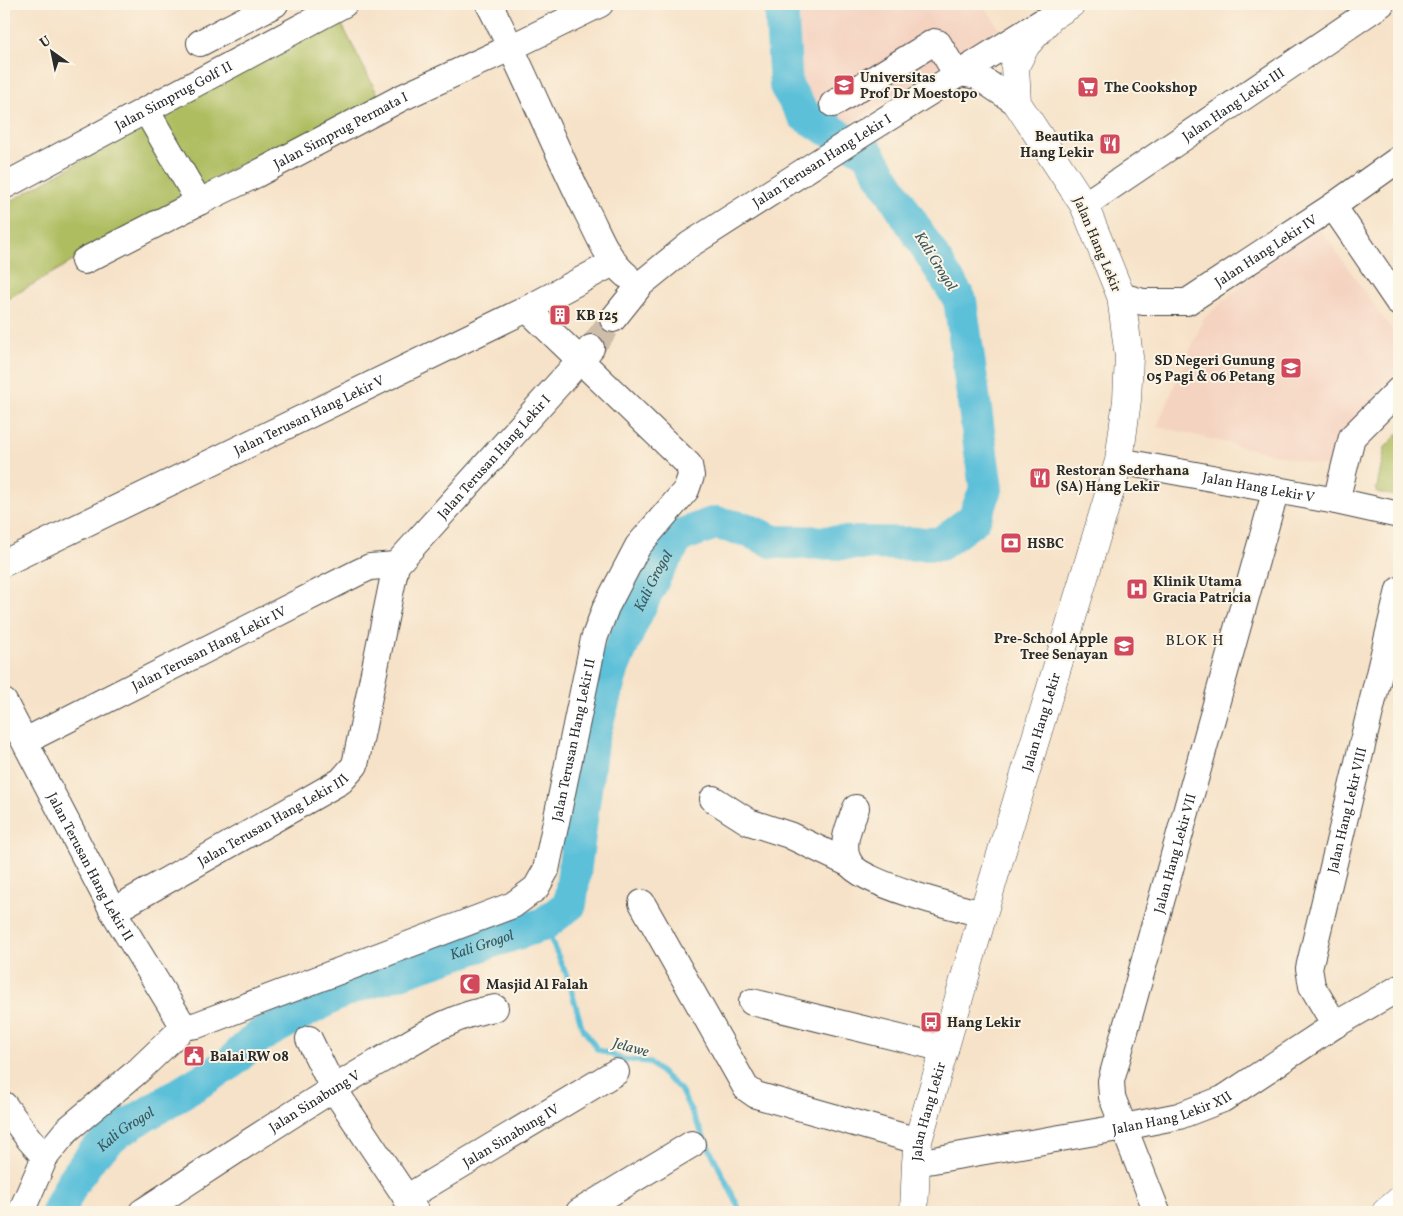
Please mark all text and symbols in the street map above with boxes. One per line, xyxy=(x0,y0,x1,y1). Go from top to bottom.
north arrow xyxy=(28,28,78,78)
text: U xyxy=(37,32,55,53)
street label: Jalan Simprug Golf II xyxy=(112,57,236,136)
street label: Jalan Hang Lekir III xyxy=(1179,64,1289,147)
place label: Universitas Prof Dr Moestopo xyxy=(860,69,977,104)
school or university icon: Universitas Prof Dr Moestopo xyxy=(832,73,856,97)
supermarket icon: The Cookshop xyxy=(1076,75,1100,99)
place label: The Cookshop xyxy=(1104,79,1197,98)
street label: Jalan Simprug Permata I xyxy=(271,88,411,174)
street label: Jalan Terusan Hang Lekir I xyxy=(749,110,895,213)
place label: Beautika Hang Lekir xyxy=(1020,128,1094,163)
restaurant icon: Beautika Hang Lekir xyxy=(1098,132,1122,156)
street label: Jalan Hang Lekir xyxy=(1068,194,1125,295)
street label: Jalan Hang Lekir IV xyxy=(1211,211,1322,292)
water label: Kali Grogol xyxy=(908,228,961,296)
building icon: KB 125 xyxy=(548,303,572,327)
place label: KB 125 xyxy=(576,307,618,326)
place label: SD Negeri Gunung 05 Pagi & 06 Petang xyxy=(1146,352,1275,387)
school or university icon: SD Negeri Gunung 05 Pagi & 06 Petang xyxy=(1279,356,1303,380)
street label: Jalan Terusan Hang Lekir V xyxy=(231,371,388,461)
street label: Jalan Terusan Hang Lekir I xyxy=(434,391,556,524)
place label: Restoran Sederhana (SA) Hang Lekir xyxy=(1056,462,1190,497)
restaurant icon: Restoran Sederhana (SA) Hang Lekir xyxy=(1028,466,1052,490)
street label: Jalan Hang Lekir V xyxy=(1201,469,1317,508)
bank icon: HSBC xyxy=(999,531,1023,555)
place label: HSBC xyxy=(1027,535,1064,554)
water label: Kali Grogol xyxy=(630,547,679,616)
place label: Klinik Utama Gracia Patricia xyxy=(1153,573,1252,608)
hospital icon: Klinik Utama Gracia Patricia xyxy=(1125,577,1149,601)
street label: Jalan Terusan Hang Lekir IV xyxy=(129,602,290,696)
place label: Pre-School Apple Tree Senayan xyxy=(994,630,1108,665)
district label: BLOK H xyxy=(1165,631,1225,652)
school or university icon: Pre-School Apple Tree Senayan xyxy=(1112,634,1136,658)
street label: Jalan Terusan Hang Lekir II xyxy=(548,657,601,824)
street label: Jalan Hang Lekir xyxy=(1018,670,1066,774)
street label: Jalan Hang Lekir VIII xyxy=(1324,745,1372,875)
street label: Jalan Terusan Hang Lekir III xyxy=(195,770,354,872)
street label: Jalan Terusan Hang Lekir II xyxy=(42,790,137,945)
street label: Jalan Hang Lekir VII xyxy=(1150,791,1202,916)
water label: Kali Grogol xyxy=(447,926,517,967)
mosque icon: Masjid Al Falah xyxy=(458,972,482,996)
place label: Masjid Al Falah xyxy=(486,976,588,995)
bus stop icon: Hang Lekir xyxy=(919,1010,943,1034)
place label: Hang Lekir xyxy=(947,1014,1021,1033)
water label: Jelawe xyxy=(608,1033,652,1063)
public building icon: Balai RW 08 xyxy=(182,1044,206,1068)
place label: Balai RW 08 xyxy=(210,1048,289,1067)
street label: Jalan Hang Lekir xyxy=(908,1060,951,1162)
street label: Jalan Sinabung V xyxy=(266,1066,365,1138)
street label: Jalan Hang Lekir XII xyxy=(1111,1088,1236,1140)
street label: Jalan Sinabung IV xyxy=(459,1100,564,1173)
water label: Kali Grogol xyxy=(93,1103,159,1158)

